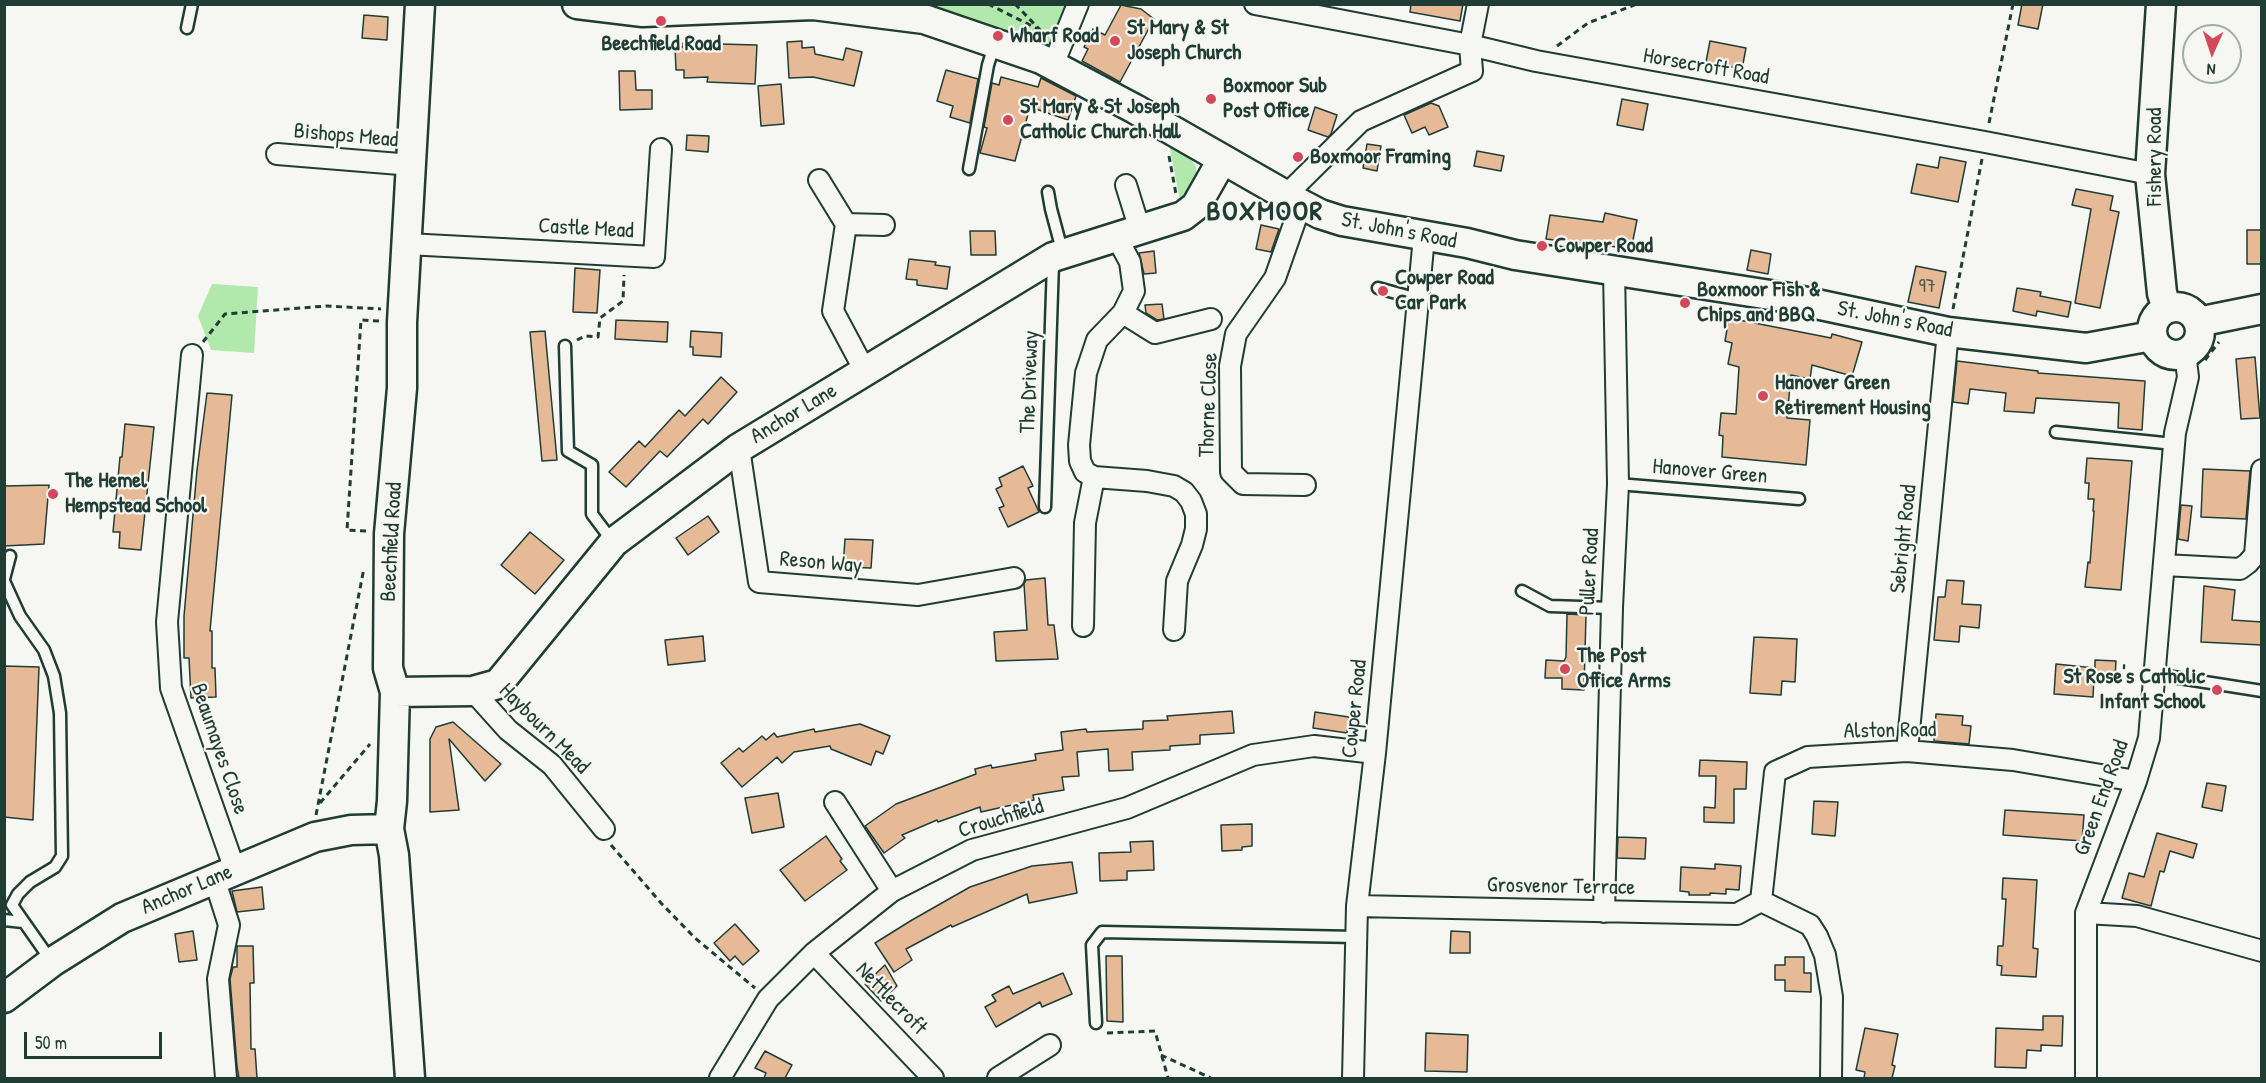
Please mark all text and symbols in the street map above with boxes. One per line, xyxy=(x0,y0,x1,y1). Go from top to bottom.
marker: Beechfield Road xyxy=(654,14,668,28)
place label: St Mary & St Joseph Church xyxy=(1127,15,1241,66)
place label: Wharf Road xyxy=(1010,23,1099,49)
north arrow xyxy=(2182,24,2242,84)
marker: Wharf Road xyxy=(991,29,1005,43)
place label: Beechfield Road xyxy=(601,31,721,57)
marker: St Mary & St Joseph Church xyxy=(1108,34,1122,48)
street label: Horsecroft Road xyxy=(1641,43,1771,91)
text: N xyxy=(2206,59,2216,81)
place label: Boxmoor Sub Post Office xyxy=(1223,73,1327,124)
marker: Boxmoor Sub Post Office xyxy=(1204,92,1218,106)
place label: St Mary & St Joseph Catholic Church Hall xyxy=(1020,94,1181,146)
street label: Fishery Road xyxy=(2142,108,2168,206)
marker: St Mary & St Joseph Catholic Church Hall xyxy=(1001,113,1015,127)
street label: Bishops Mead xyxy=(293,118,399,154)
place label: Boxmoor Framing xyxy=(1310,144,1451,170)
marker: Boxmoor Framing xyxy=(1291,150,1305,164)
district label: BOXMOOR xyxy=(1206,196,1324,230)
street label: St. John's Road xyxy=(1339,207,1459,255)
street label: Castle Mead xyxy=(538,213,634,245)
place label: Cowper Road xyxy=(1554,233,1653,259)
marker: Cowper Road xyxy=(1535,239,1549,253)
place label: Cowper Road Car Park xyxy=(1395,265,1494,316)
house number: 97 xyxy=(1918,275,1936,299)
place label: Boxmoor Fish & Chips and BBQ xyxy=(1697,277,1821,328)
marker: Cowper Road Car Park xyxy=(1376,284,1390,298)
marker: Boxmoor Fish & Chips and BBQ xyxy=(1678,296,1692,310)
street label: St. John's Road xyxy=(1835,296,1955,344)
street label: The Driveway xyxy=(1015,330,1045,434)
street label: Thorne Close xyxy=(1194,352,1224,458)
place label: Hanover Green Retirement Housing xyxy=(1775,370,1931,422)
street label: Anchor Lane xyxy=(746,378,842,450)
marker: Hanover Green Retirement Housing xyxy=(1756,389,1770,403)
street label: Hanover Green xyxy=(1651,454,1769,490)
place label: The Hemel Hempstead School xyxy=(65,468,207,520)
street label: Beechfield Road xyxy=(376,482,408,602)
street label: Sebright Road xyxy=(1885,483,1923,595)
marker: The Hemel Hempstead School xyxy=(46,487,60,501)
street label: Puller Road xyxy=(1575,528,1605,616)
street label: Reson Way xyxy=(779,546,863,580)
place label: The Post Office Arms xyxy=(1577,643,1671,694)
street label: Cowper Road xyxy=(1337,658,1373,760)
marker: The Post Office Arms xyxy=(1558,662,1572,676)
place label: St Rose's Catholic Infant School xyxy=(2063,664,2205,716)
street label: Haybourn Mead xyxy=(493,678,595,780)
street label: Beaumayes Close xyxy=(184,680,254,818)
marker: St Rose's Catholic Infant School xyxy=(2210,683,2224,697)
street label: Alston Road xyxy=(1843,717,1937,745)
street label: Green End Road xyxy=(2069,737,2135,859)
street label: Crouchfield xyxy=(955,794,1047,844)
street label: Anchor Lane xyxy=(137,859,237,921)
street label: Grosvenor Terrace xyxy=(1487,873,1635,901)
street label: Nettlecroft xyxy=(850,957,932,1041)
scale bar xyxy=(27,1020,165,1058)
text: 50 m xyxy=(35,1030,67,1055)

